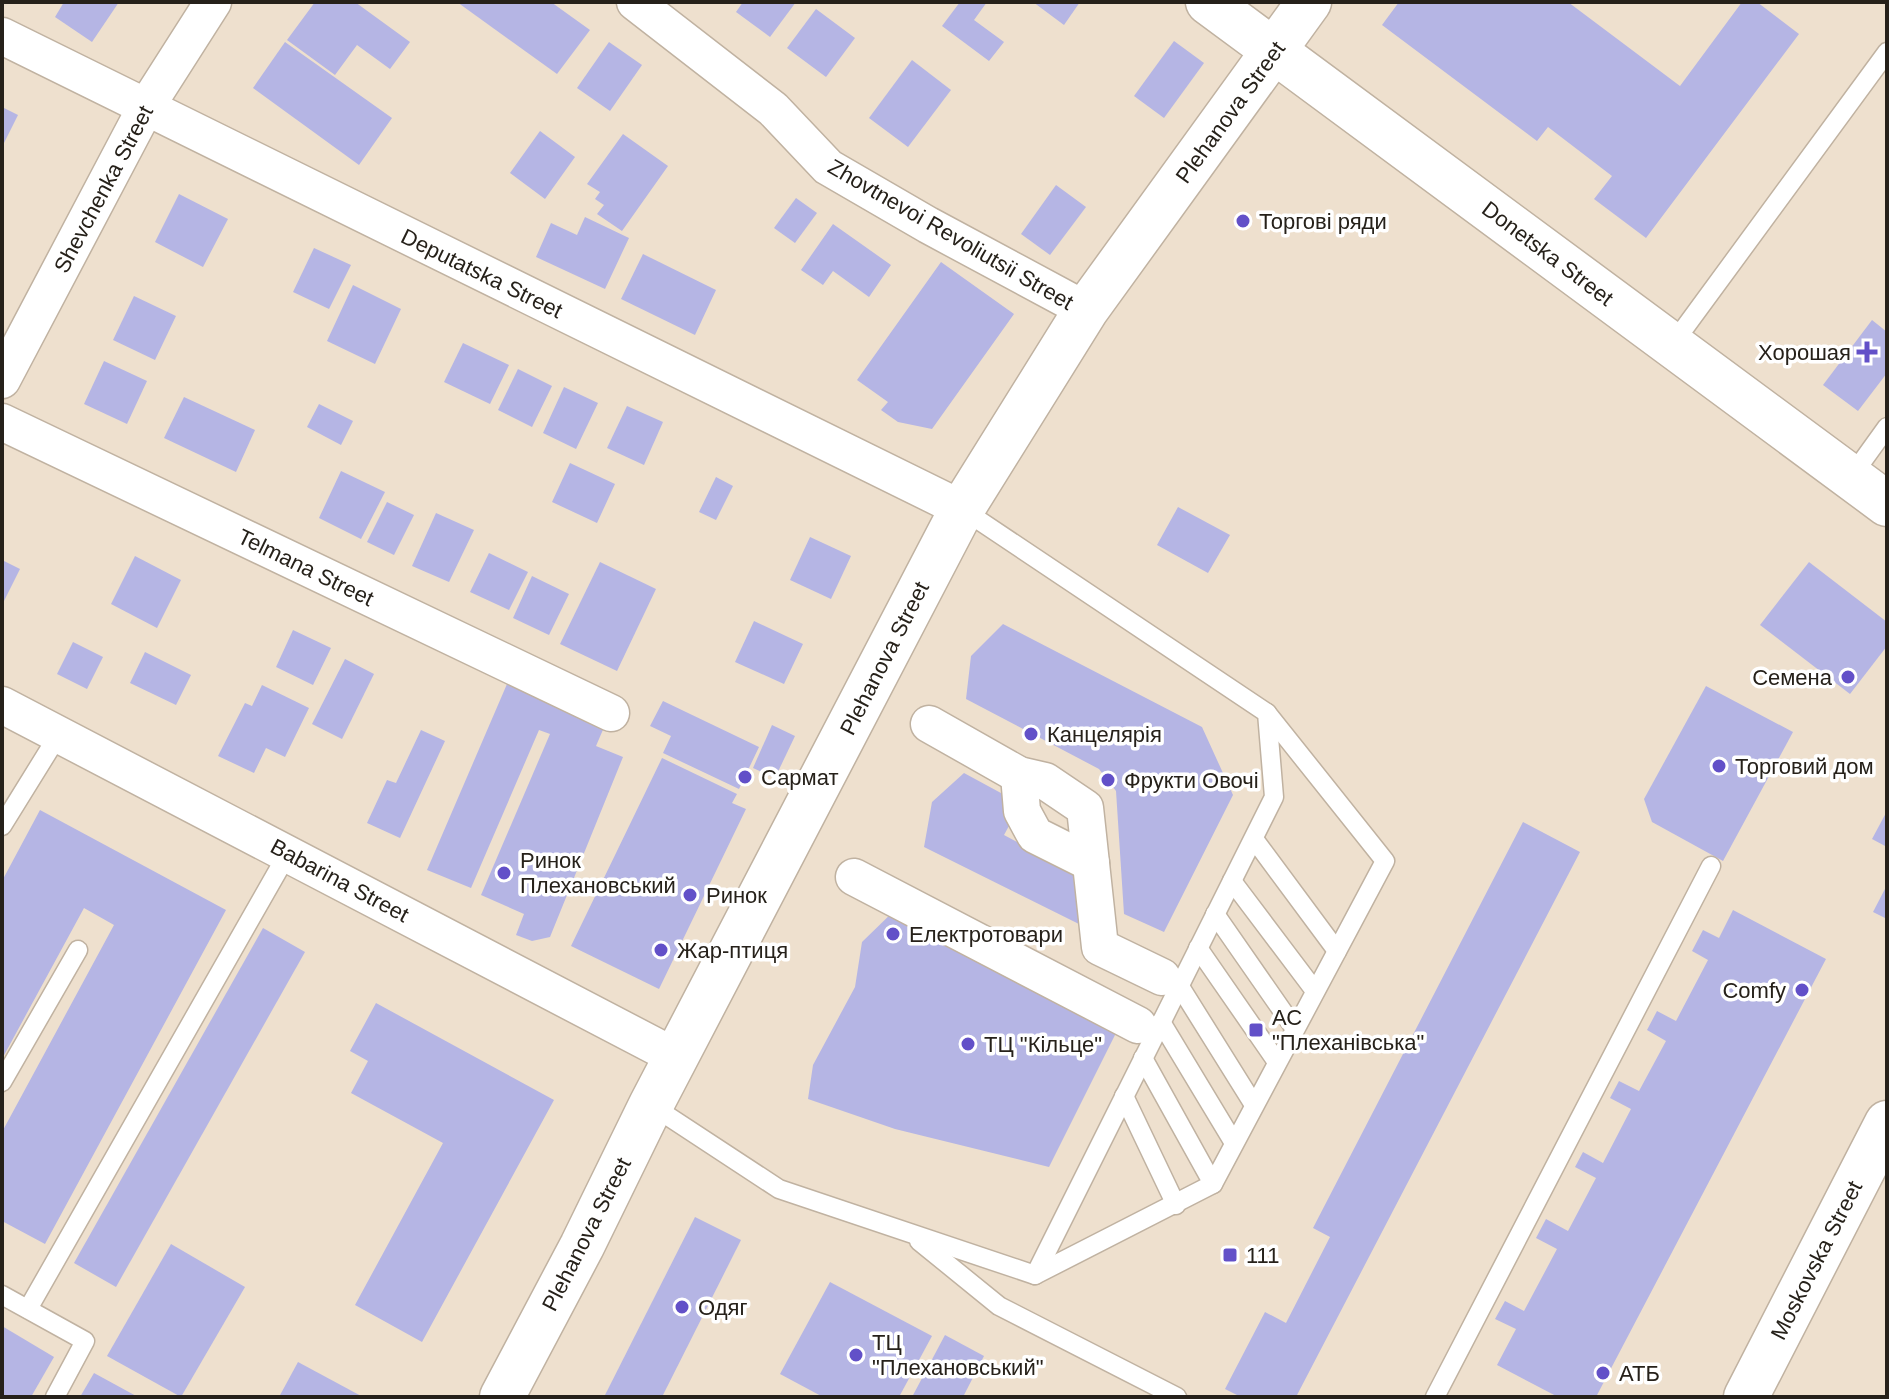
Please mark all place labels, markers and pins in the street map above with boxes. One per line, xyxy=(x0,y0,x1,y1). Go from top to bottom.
place label: Торгові ряди xyxy=(1259,209,1387,234)
marker: Торгові ряди xyxy=(1234,212,1252,230)
place label: Хорошая xyxy=(1758,340,1851,365)
marker: Хорошая xyxy=(1858,343,1876,361)
place label: Семена xyxy=(1752,665,1833,690)
marker: Семена xyxy=(1839,668,1857,686)
place label: Канцелярія xyxy=(1047,722,1162,747)
marker: Канцелярія xyxy=(1022,725,1040,743)
place label: Торговий дом xyxy=(1735,754,1874,779)
marker: Торговий дом xyxy=(1710,757,1728,775)
place label: Сармат xyxy=(761,765,839,790)
marker: Сармат xyxy=(736,768,754,786)
place label: Фрукти Овочі xyxy=(1124,768,1259,793)
marker: Фрукти Овочі xyxy=(1099,771,1117,789)
place label: Ринок Плехановський xyxy=(520,848,676,898)
marker: Ринок Плехановський xyxy=(495,864,513,882)
place label: Ринок xyxy=(706,883,767,908)
marker: Ринок xyxy=(681,886,699,904)
place label: Електротовари xyxy=(909,922,1063,947)
marker: Електротовари xyxy=(884,925,902,943)
place label: Жар-птиця xyxy=(677,938,788,963)
marker: Жар-птиця xyxy=(652,941,670,959)
place label: Comfy xyxy=(1722,978,1786,1003)
marker: Comfy xyxy=(1793,981,1811,999)
place label: АС "Плеханівська" xyxy=(1272,1005,1424,1055)
marker: АС "Плеханівська" xyxy=(1247,1021,1265,1039)
place label: ТЦ "Кільце" xyxy=(984,1032,1102,1057)
marker: ТЦ "Кільце" xyxy=(959,1035,977,1053)
place label: 111 xyxy=(1246,1243,1279,1268)
marker: 111 xyxy=(1221,1246,1239,1264)
place label: Одяг xyxy=(698,1295,747,1320)
marker: Одяг xyxy=(673,1298,691,1316)
place label: ТЦ "Плехановський" xyxy=(872,1330,1044,1380)
marker: ТЦ "Плехановський" xyxy=(847,1346,865,1364)
place label: АТБ xyxy=(1619,1361,1660,1386)
marker: АТБ xyxy=(1594,1364,1612,1382)

